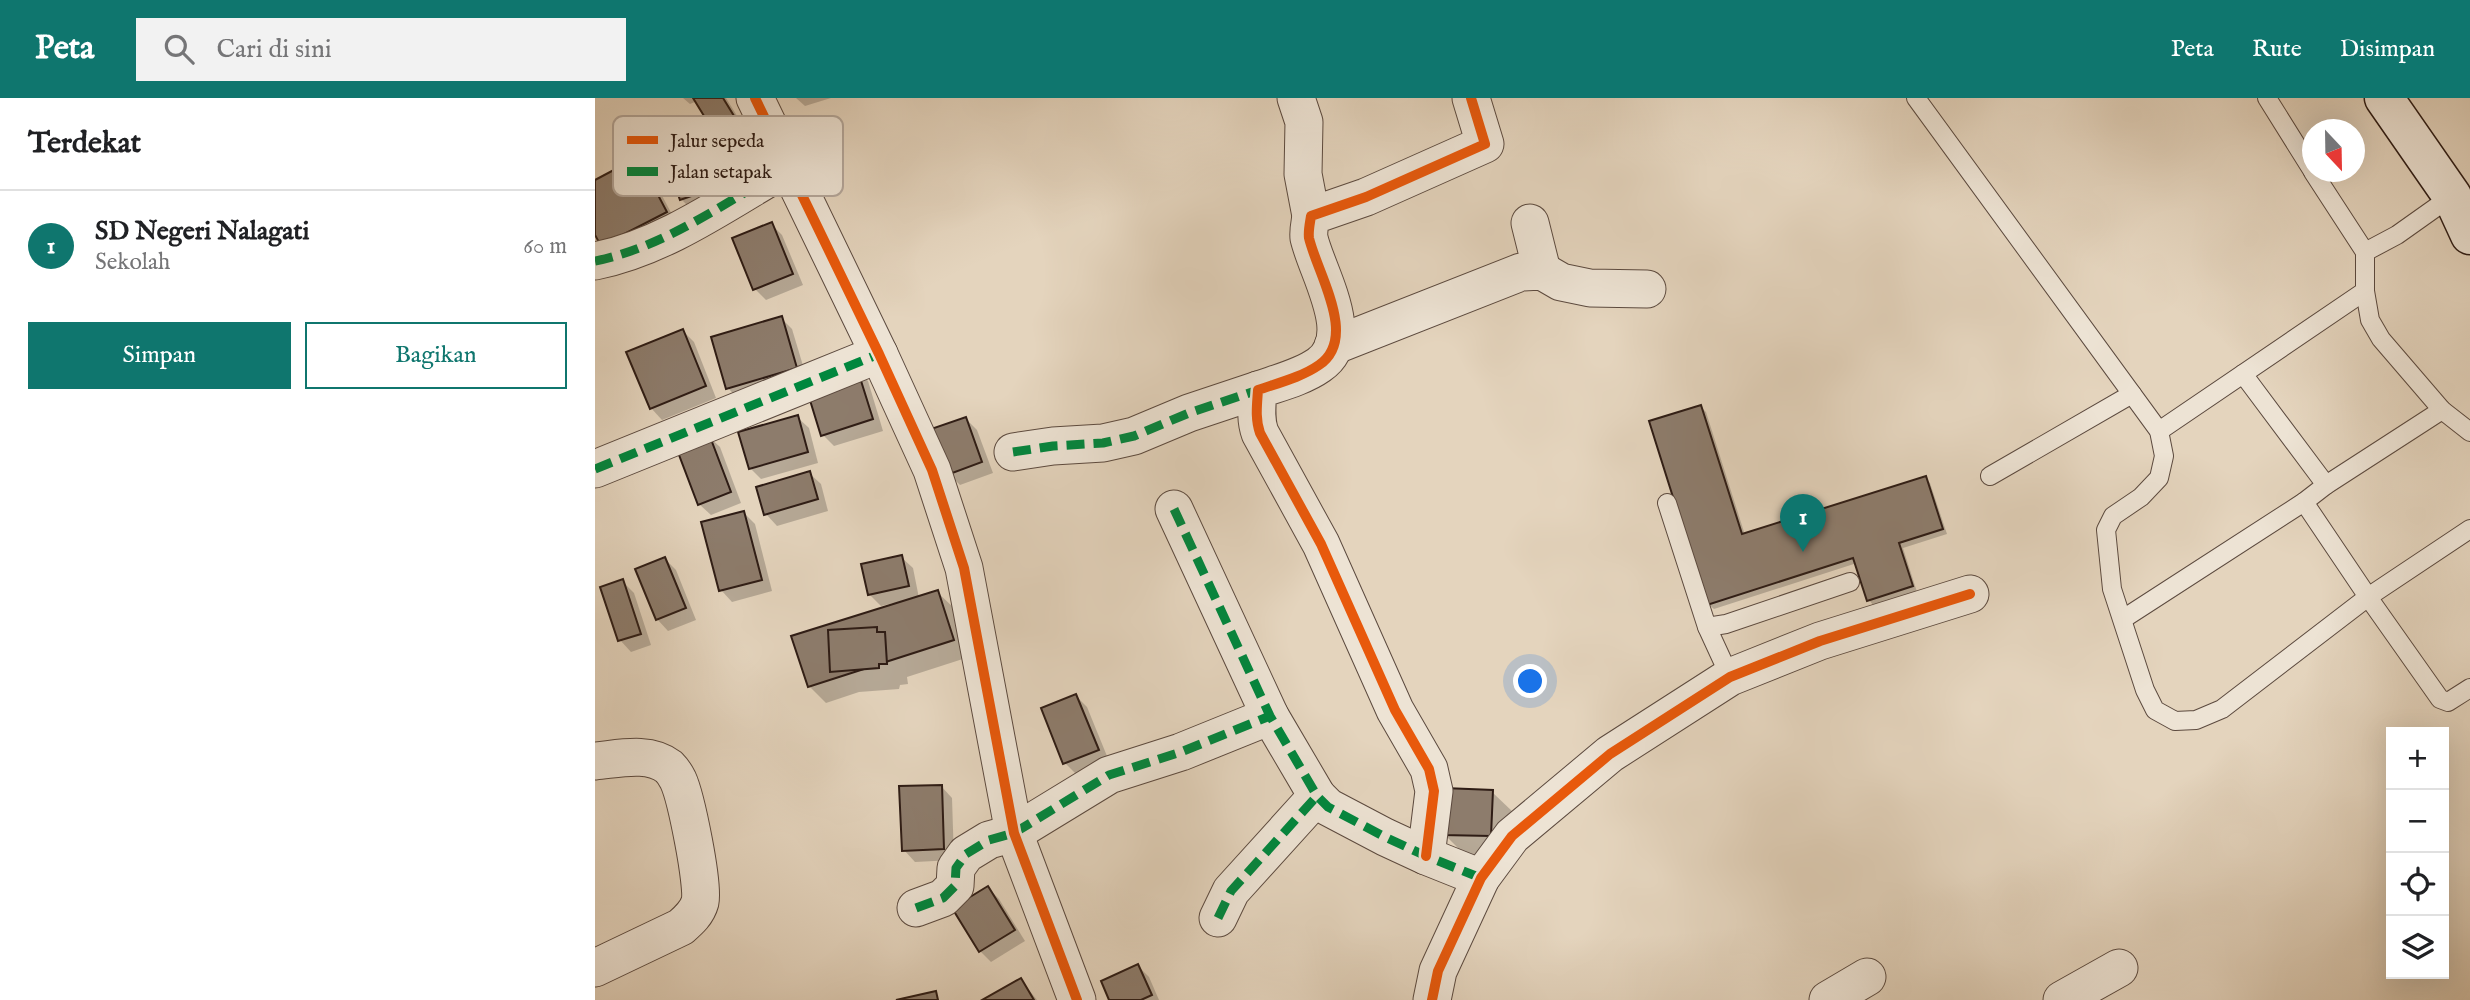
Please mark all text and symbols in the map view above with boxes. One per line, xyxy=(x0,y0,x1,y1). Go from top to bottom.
search box xyxy=(136,18,626,81)
text: Peta xyxy=(35,28,94,70)
icon: search xyxy=(160,30,198,68)
text: Cari di sini xyxy=(216,33,332,66)
text: Peta xyxy=(2171,34,2214,65)
text: Rute xyxy=(2252,34,2302,65)
text: Disimpan xyxy=(2340,34,2435,65)
legend xyxy=(613,116,843,196)
north arrow xyxy=(2302,119,2365,182)
text: Terdekat xyxy=(28,125,141,163)
text: Jalur sepeda xyxy=(668,130,765,154)
text: Jalan setapak xyxy=(668,161,773,185)
text: SD Negeri Nalagati xyxy=(95,215,309,248)
text: 1 xyxy=(47,232,55,261)
text: 60 m xyxy=(523,232,567,261)
text: Sekolah xyxy=(95,248,170,277)
button: Simpan xyxy=(28,322,291,389)
button: Bagikan xyxy=(305,322,567,389)
pin: 1 xyxy=(1780,494,1826,552)
your location xyxy=(1513,664,1547,698)
map controls xyxy=(2386,727,2449,979)
button: + xyxy=(2386,727,2449,790)
button: − xyxy=(2386,790,2449,853)
button: locate xyxy=(2386,853,2449,916)
button: layers xyxy=(2386,916,2449,979)

